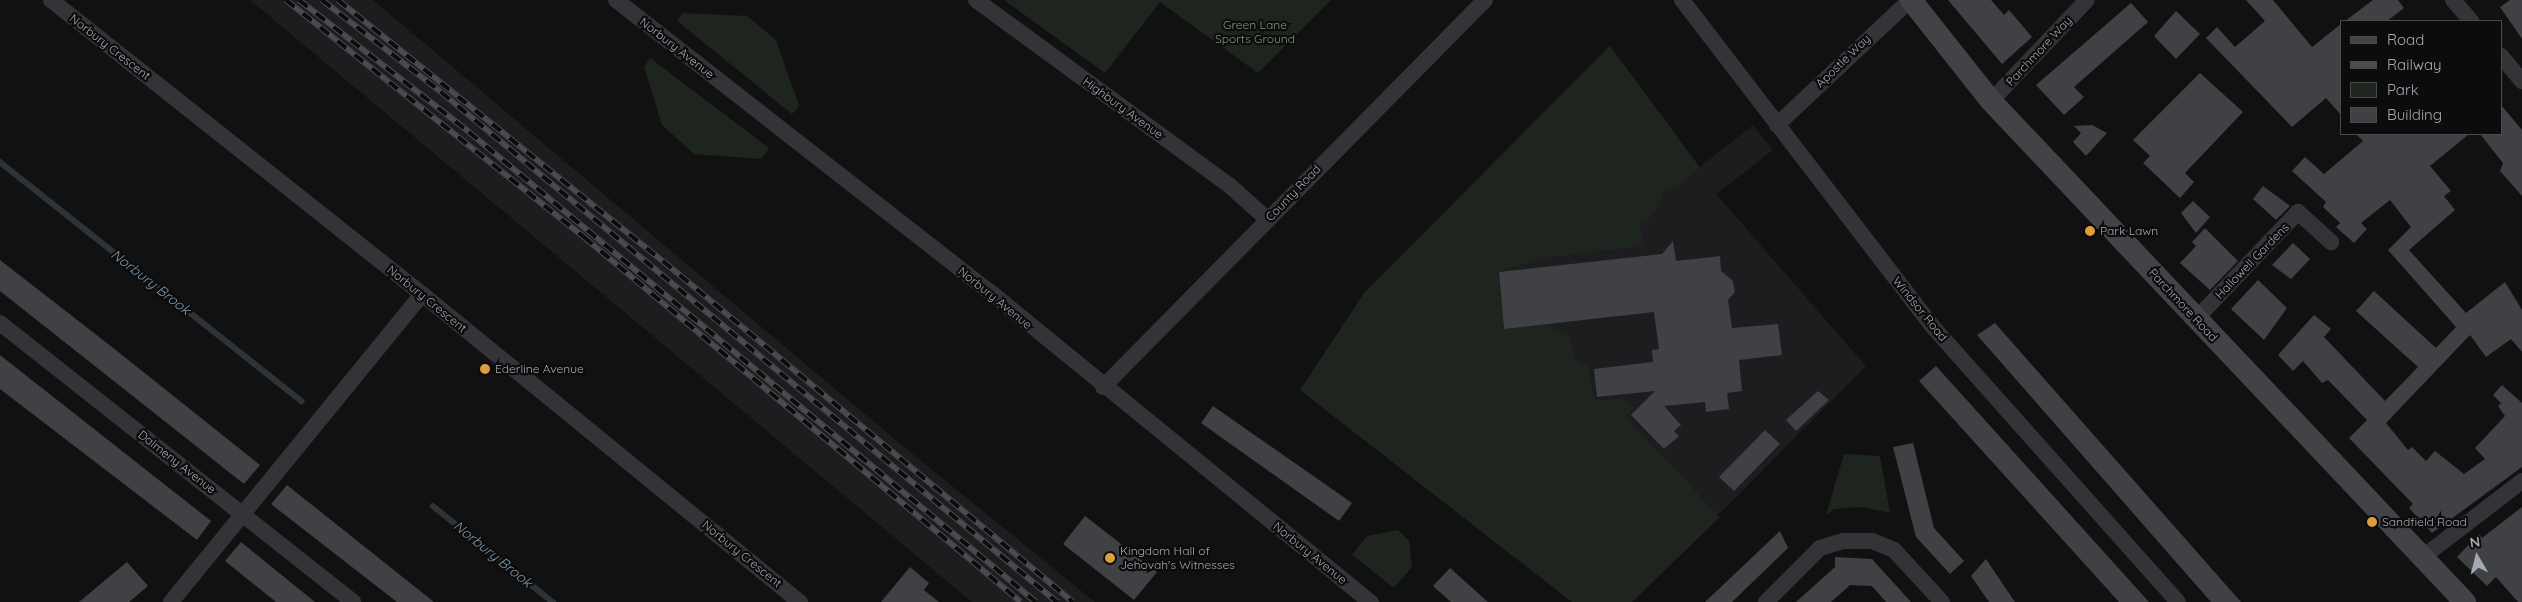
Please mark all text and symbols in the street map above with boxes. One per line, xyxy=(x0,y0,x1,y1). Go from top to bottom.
street label: Norbury Crescent xyxy=(67,11,153,83)
street label: Parchmore Way xyxy=(2003,13,2075,89)
street label: Norbury Avenue xyxy=(637,14,717,82)
park label: Green Lane Sports Ground xyxy=(1215,18,1295,46)
legend xyxy=(2340,20,2502,135)
text: Road xyxy=(2387,30,2424,49)
street label: Apostle Way xyxy=(1813,31,1873,91)
text: Railway xyxy=(2387,55,2442,74)
street label: Highbury Avenue xyxy=(1080,74,1166,142)
text: Park xyxy=(2387,80,2419,99)
text: Building xyxy=(2387,105,2442,124)
street label: County Road xyxy=(1263,162,1323,224)
street label: Hallowell Gardens xyxy=(2212,220,2292,302)
place label: Park Lawn xyxy=(2100,224,2158,238)
marker: Park Lawn xyxy=(2084,225,2096,237)
water label: Norbury Brook xyxy=(108,246,194,318)
street label: Norbury Crescent xyxy=(384,263,470,335)
street label: Norbury Avenue xyxy=(955,264,1035,332)
street label: Parchmore Road xyxy=(2146,266,2220,344)
street label: Windsor Road xyxy=(1890,274,1950,344)
place label: Ederline Avenue xyxy=(495,362,584,376)
marker: Ederline Avenue xyxy=(479,363,491,375)
street label: Dalmeny Avenue xyxy=(135,427,219,497)
place label: Sandfield Road xyxy=(2382,515,2467,529)
marker: Sandfield Road xyxy=(2366,516,2378,528)
water label: Norbury Brook xyxy=(450,517,536,591)
street label: Norbury Crescent xyxy=(699,518,785,590)
street label: Norbury Avenue xyxy=(1270,519,1350,587)
north arrow xyxy=(2452,532,2502,582)
text: N xyxy=(2469,533,2481,552)
place label: Kingdom Hall of Jehovah's Witnesses xyxy=(1120,544,1235,572)
marker: Kingdom Hall of Jehovah's Witnesses xyxy=(1104,552,1116,564)

